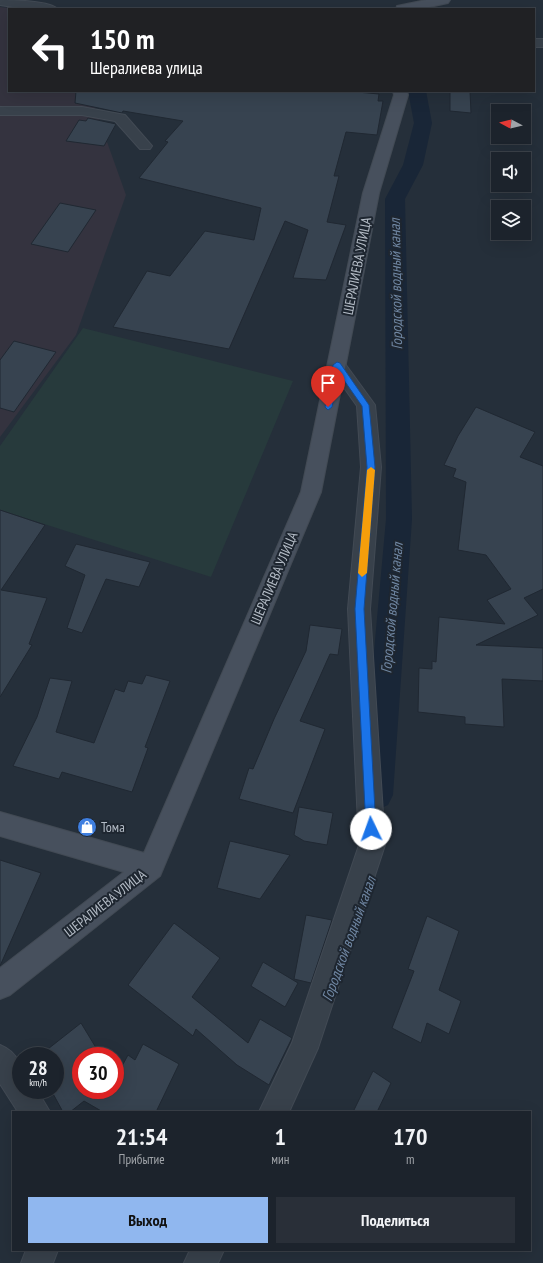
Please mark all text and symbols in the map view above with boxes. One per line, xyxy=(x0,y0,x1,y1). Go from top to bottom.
text: 150 m xyxy=(90,20,154,57)
icon: left xyxy=(24,24,76,76)
text: Шералиева улица xyxy=(90,56,203,79)
north arrow xyxy=(491,104,531,144)
map controls xyxy=(491,104,531,240)
button: sound xyxy=(491,152,531,192)
button: layers xyxy=(491,200,531,240)
street label: ШЕРАЛИЕВА УЛИЦА xyxy=(339,215,375,316)
water label: Городской водный канал xyxy=(385,216,406,350)
pin xyxy=(311,366,345,407)
icon: arrive xyxy=(317,372,339,394)
street label: ШЕРАЛИЕВА УЛИЦА xyxy=(246,529,302,627)
water label: Городской водный канал xyxy=(376,540,407,674)
position arrow xyxy=(350,808,392,850)
shop icon: Тома xyxy=(76,816,98,838)
place label: Тома xyxy=(101,818,125,836)
street label: ШЕРАЛИЕВА УЛИЦА xyxy=(60,865,150,941)
water label: Городской водный канал xyxy=(317,872,381,1004)
speed limit sign: 30 xyxy=(72,1047,124,1099)
text: 28 xyxy=(28,1055,48,1081)
text: km/h xyxy=(29,1076,47,1089)
text: 21:54 xyxy=(116,1121,168,1152)
text: 1 xyxy=(275,1121,286,1152)
text: 170 xyxy=(393,1121,427,1152)
text: Прибытие xyxy=(119,1151,165,1168)
text: мин xyxy=(271,1151,289,1168)
text: m xyxy=(406,1151,414,1168)
button: Выход xyxy=(28,1197,268,1243)
button: Поделиться xyxy=(276,1197,515,1243)

